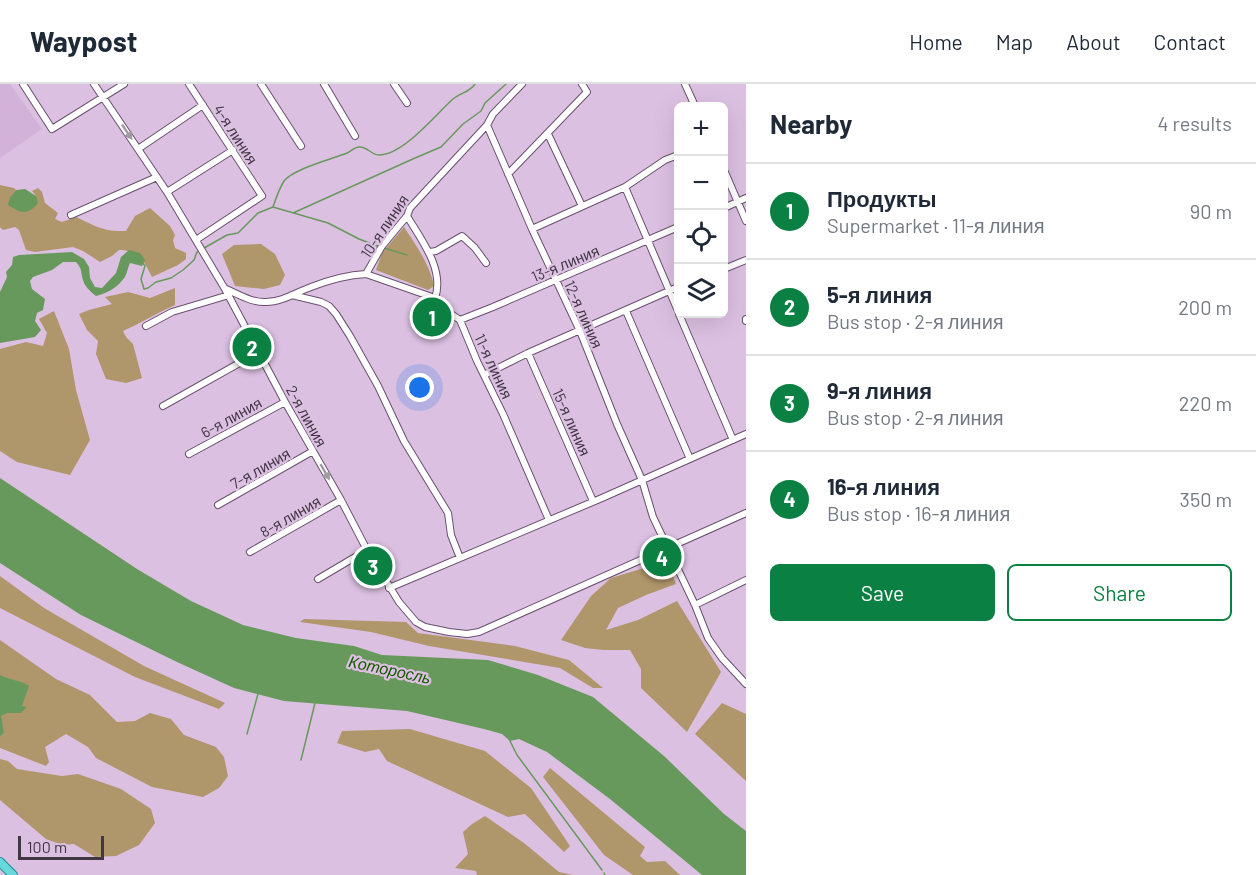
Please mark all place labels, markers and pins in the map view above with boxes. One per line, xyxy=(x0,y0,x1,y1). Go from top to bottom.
pin: 1 xyxy=(412,294,452,340)
pin: 2 xyxy=(232,324,272,370)
pin: 4 xyxy=(642,534,682,580)
pin: 3 xyxy=(354,544,392,588)

